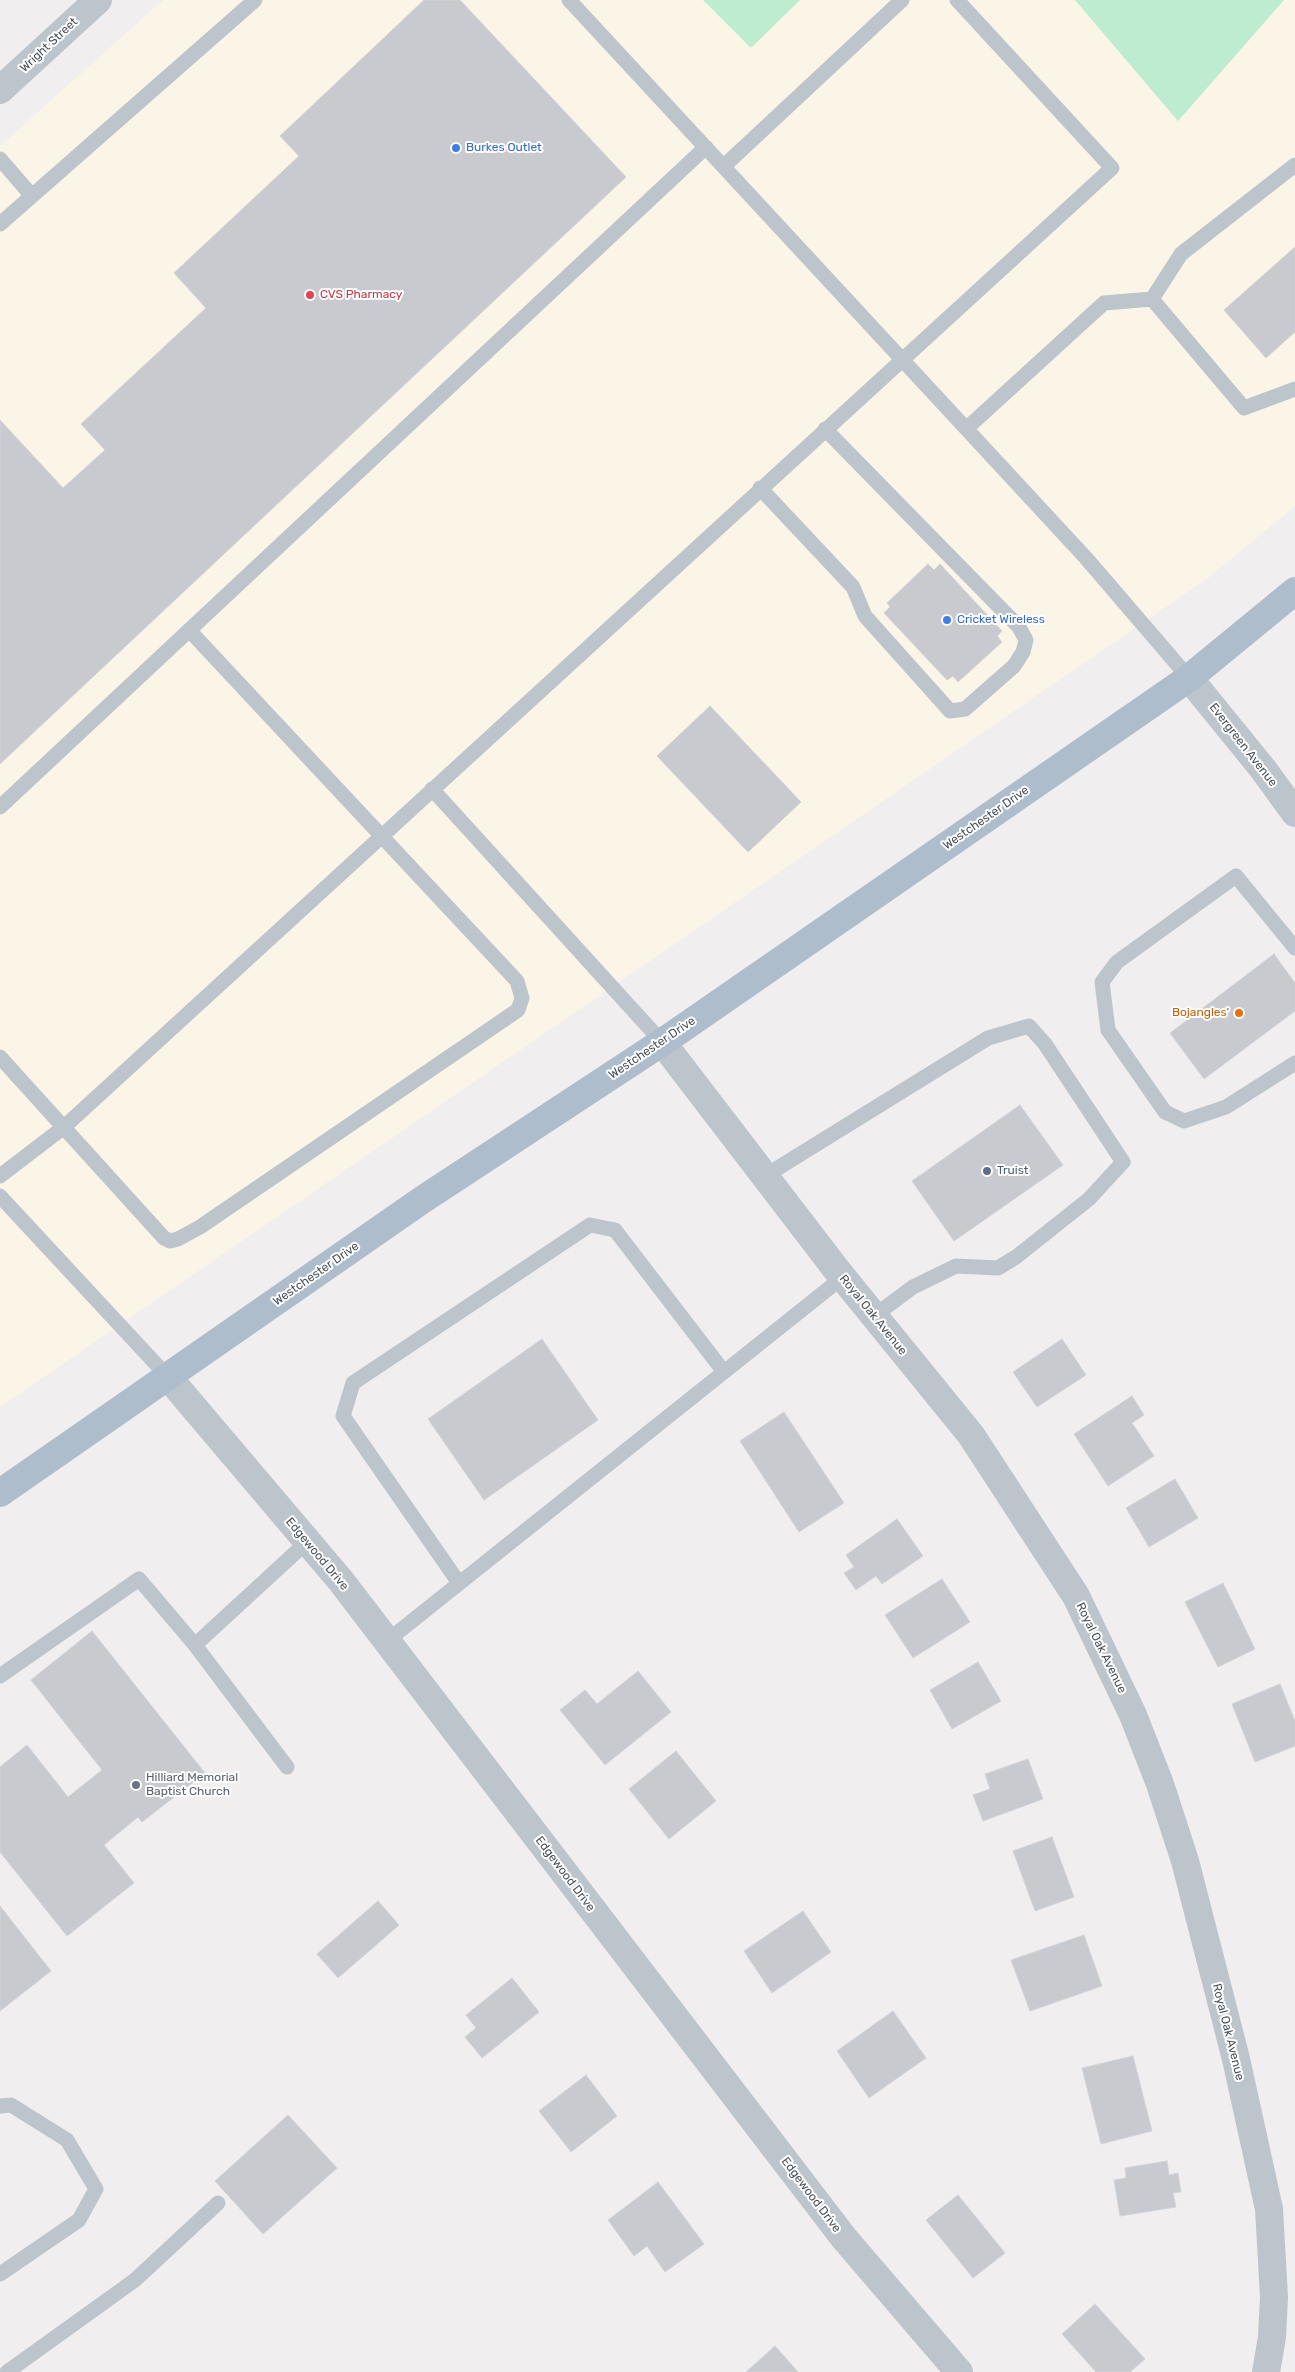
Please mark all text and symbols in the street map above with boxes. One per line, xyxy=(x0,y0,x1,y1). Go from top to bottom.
street label: Wright Street xyxy=(17,15,81,75)
place label: Burkes Outlet xyxy=(466,141,542,155)
marker: Burkes Outlet xyxy=(450,142,462,154)
place label: CVS Pharmacy xyxy=(320,288,402,302)
marker: CVS Pharmacy xyxy=(304,289,316,301)
place label: Cricket Wireless xyxy=(957,613,1045,627)
marker: Cricket Wireless xyxy=(941,614,953,626)
street label: Evergreen Avenue xyxy=(1206,700,1280,790)
street label: Westchester Drive xyxy=(940,783,1032,853)
place label: Bojangles' xyxy=(1172,1006,1229,1020)
marker: Bojangles' xyxy=(1233,1007,1245,1019)
street label: Westchester Drive xyxy=(606,1014,698,1082)
place label: Truist xyxy=(997,1164,1028,1178)
marker: Truist xyxy=(981,1165,993,1177)
street label: Westchester Drive xyxy=(270,1239,362,1309)
street label: Royal Oak Avenue xyxy=(836,1272,910,1358)
street label: Edgewood Drive xyxy=(282,1515,352,1593)
street label: Royal Oak Avenue xyxy=(1073,1600,1129,1696)
place label: Hilliard Memorial Baptist Church xyxy=(146,1771,238,1799)
marker: Hilliard Memorial Baptist Church xyxy=(130,1779,142,1791)
street label: Edgewood Drive xyxy=(532,1834,598,1914)
street label: Royal Oak Avenue xyxy=(1209,1982,1247,2082)
street label: Edgewood Drive xyxy=(778,2155,844,2235)

